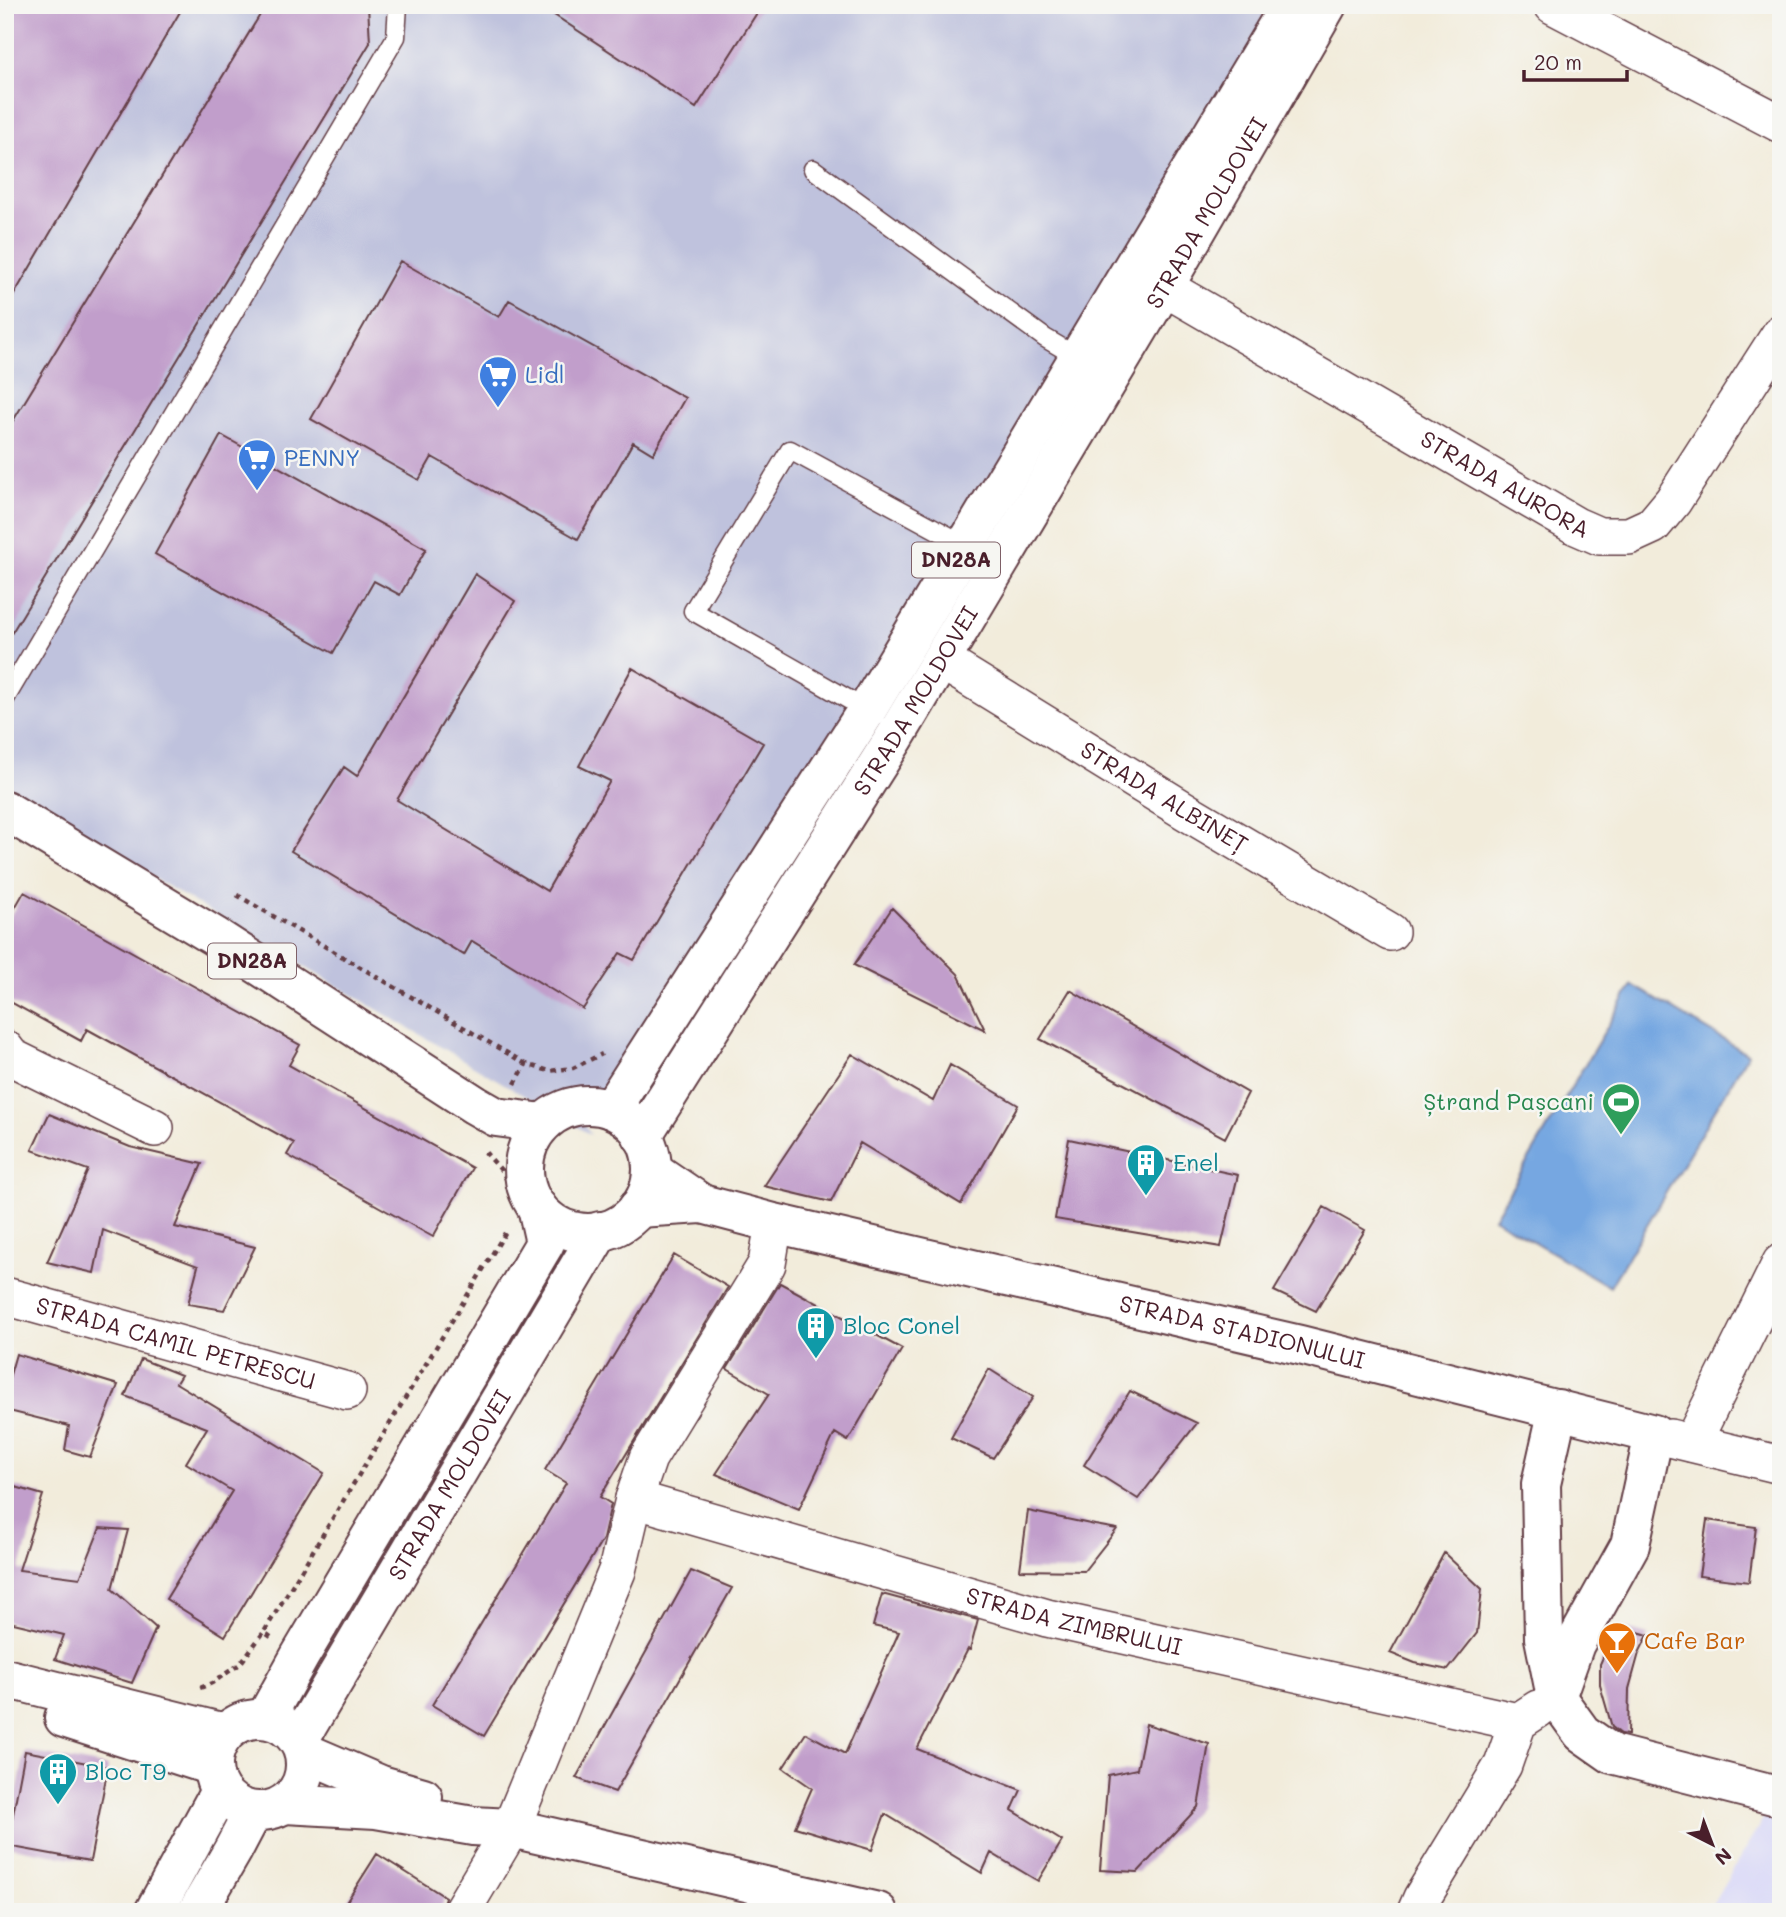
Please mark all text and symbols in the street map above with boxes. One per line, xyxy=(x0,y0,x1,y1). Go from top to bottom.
scale bar xyxy=(1524,38,1627,82)
text: 20 m xyxy=(1534,48,1582,75)
street label: STRADA MOLDOVEI xyxy=(1139,112,1273,314)
supermarket icon: Lidl xyxy=(477,354,519,409)
place label: Lidl xyxy=(525,359,565,389)
street label: STRADA AURORA xyxy=(1415,423,1594,544)
supermarket icon: PENNY xyxy=(236,437,278,492)
place label: PENNY xyxy=(284,442,360,472)
road number: DN28A xyxy=(912,542,1000,578)
street label: STRADA MOLDOVEI xyxy=(846,600,984,801)
street label: STRADA ALBINEȚ xyxy=(1075,734,1254,860)
road number: DN28A xyxy=(208,944,296,978)
sports icon: Ștrand Pașcani xyxy=(1600,1081,1642,1136)
place label: Ștrand Pașcani xyxy=(1423,1086,1594,1117)
building icon: Enel xyxy=(1125,1142,1167,1197)
place label: Enel xyxy=(1173,1147,1219,1177)
street label: STRADA STADIONULUI xyxy=(1117,1288,1368,1375)
street label: STRADA CAMIL PETRESCU xyxy=(33,1289,319,1395)
building icon: Bloc Conel xyxy=(795,1305,837,1360)
place label: Bloc Conel xyxy=(843,1310,960,1340)
street label: STRADA MOLDOVEI xyxy=(381,1384,517,1585)
street label: STRADA ZIMBRULUI xyxy=(963,1580,1185,1661)
bar icon: Cafe Bar xyxy=(1596,1620,1638,1675)
place label: Cafe Bar xyxy=(1644,1625,1745,1655)
building icon: Bloc T9 xyxy=(37,1751,79,1806)
place label: Bloc T9 xyxy=(85,1756,166,1786)
north arrow xyxy=(1678,1808,1748,1878)
text: N xyxy=(1710,1843,1737,1871)

